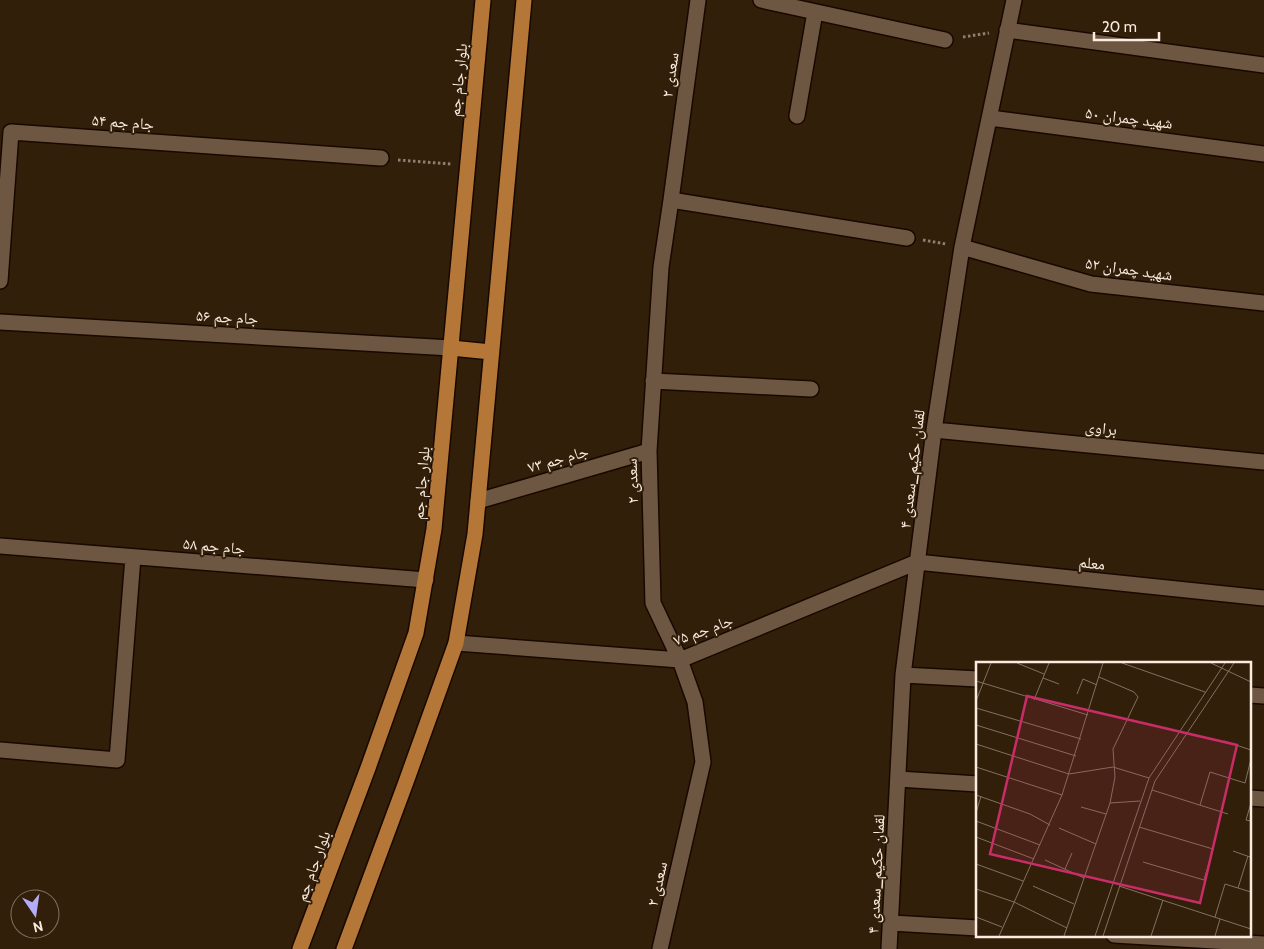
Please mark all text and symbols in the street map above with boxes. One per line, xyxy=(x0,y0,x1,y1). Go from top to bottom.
scale bar xyxy=(1094,10,1159,42)
text: 20 m xyxy=(1102,18,1137,36)
street label: بلوار جام جم xyxy=(445,42,472,118)
street label: سعدی ۲ xyxy=(657,51,684,99)
street label: شهید چمران ۵۰ xyxy=(1084,103,1174,134)
street label: جام جم ۵۴ xyxy=(91,110,155,135)
street label: شهید چمران ۵۲ xyxy=(1084,253,1174,286)
street label: جام جم ۵۶ xyxy=(195,306,259,329)
street label: لقمان حکیم_سعدی ۴ xyxy=(895,409,930,530)
street label: براوی xyxy=(1084,417,1118,440)
street label: جام جم ۷۳ xyxy=(525,441,591,478)
street label: بلوار جام جم xyxy=(408,445,435,521)
street label: سعدی ۲ xyxy=(622,458,643,504)
street label: جام جم ۵۸ xyxy=(182,534,246,559)
street label: معلم xyxy=(1078,552,1106,575)
street label: جام جم ۷۵ xyxy=(671,610,736,651)
inset map xyxy=(976,662,1252,936)
street label: لقمان حکیم_سعدی ۴ xyxy=(863,814,890,934)
street label: بلوار جام جم xyxy=(291,828,335,904)
street label: سعدی ۲ xyxy=(643,860,672,908)
north arrow xyxy=(10,889,60,939)
text: N xyxy=(31,917,45,937)

